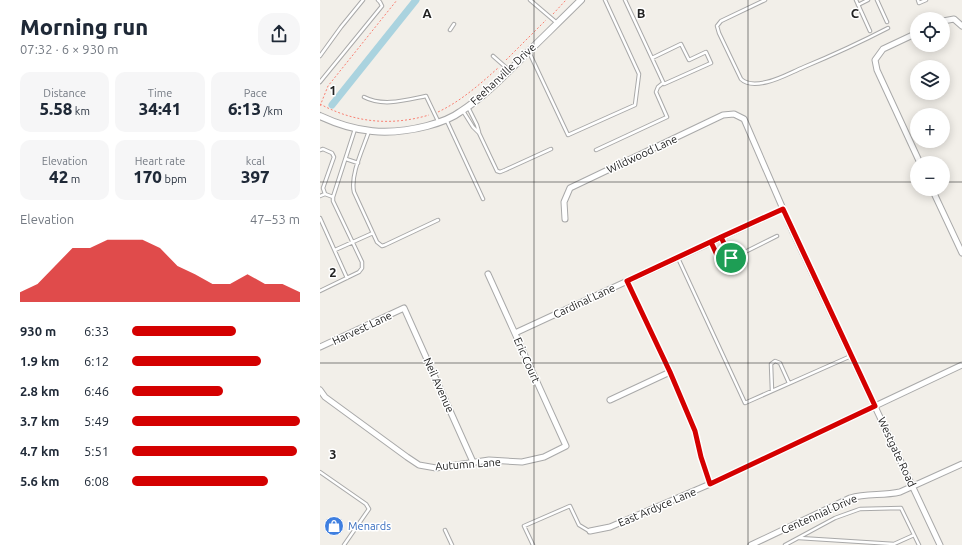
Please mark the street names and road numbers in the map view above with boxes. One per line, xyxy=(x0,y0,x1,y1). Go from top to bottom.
street label: Feehanville Drive xyxy=(468,41,538,107)
street label: Wildwood Lane xyxy=(605,132,679,176)
street label: Cardinal Lane xyxy=(551,281,617,321)
street label: Harvest Lane xyxy=(330,309,394,347)
street label: Eric Court xyxy=(512,335,543,385)
street label: Neil Avenue xyxy=(422,356,456,414)
street label: Westgate Road xyxy=(876,415,918,489)
street label: Autumn Lane xyxy=(435,456,501,472)
street label: East Ardyce Lane xyxy=(616,485,698,529)
street label: Centennial Drive xyxy=(779,492,859,536)

